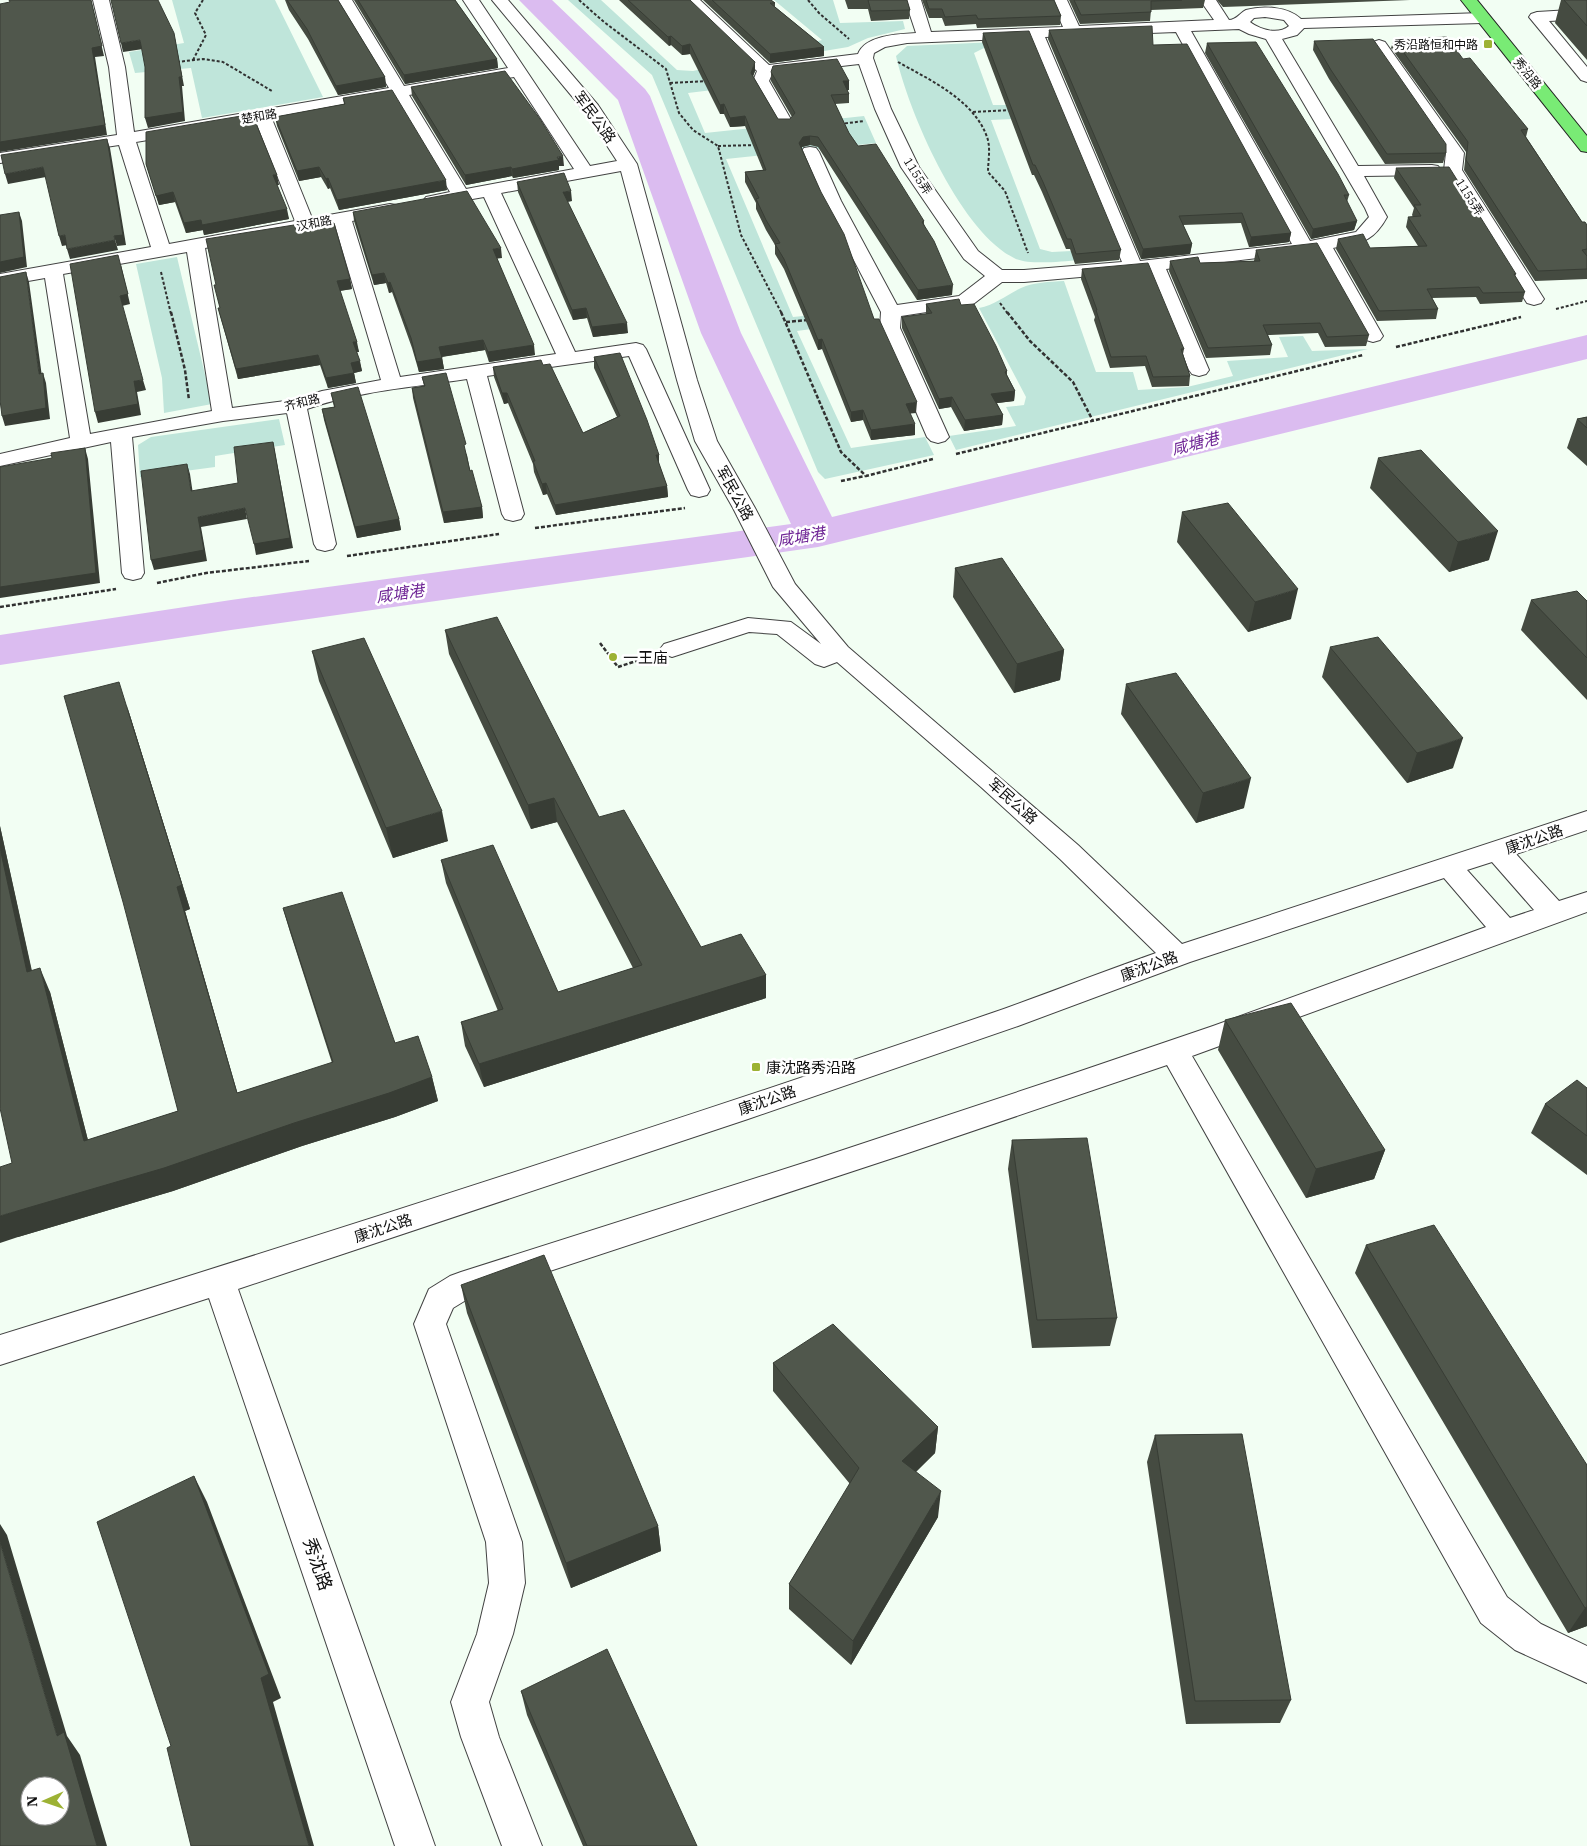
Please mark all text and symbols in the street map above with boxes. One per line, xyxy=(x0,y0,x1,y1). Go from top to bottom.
place label: 秀沿路恒和中路 xyxy=(1394,37,1478,52)
marker: 秀沿路恒和中路 xyxy=(1482,38,1494,50)
street label: 秀沿路 xyxy=(1511,54,1545,92)
street label: 军民公路 xyxy=(570,87,620,147)
street label: 楚和路 xyxy=(240,105,278,127)
street label: 1155弄 xyxy=(901,155,935,197)
street label: 1155弄 xyxy=(1453,176,1487,218)
street label: 汉和路 xyxy=(295,212,333,234)
street label: 齐和路 xyxy=(283,390,321,414)
water label: 咸塘港 xyxy=(1169,427,1223,459)
street label: 军民公路 xyxy=(712,462,758,524)
water label: 咸塘港 xyxy=(776,522,828,550)
water label: 咸塘港 xyxy=(375,579,427,606)
place label: 一王庙 xyxy=(623,648,668,667)
marker: 一王庙 xyxy=(607,651,619,663)
street label: 军民公路 xyxy=(984,774,1042,828)
street label: 康沈公路 xyxy=(1503,820,1565,858)
street label: 康沈公路 xyxy=(1118,947,1180,985)
place label: 康沈路秀沿路 xyxy=(766,1058,856,1077)
marker: 康沈路秀沿路 xyxy=(750,1061,762,1073)
street label: 康沈公路 xyxy=(736,1081,798,1119)
street label: 康沈公路 xyxy=(352,1210,414,1246)
street label: 秀沈路 xyxy=(298,1535,338,1593)
north arrow xyxy=(20,1776,70,1826)
text: N xyxy=(23,1796,41,1807)

